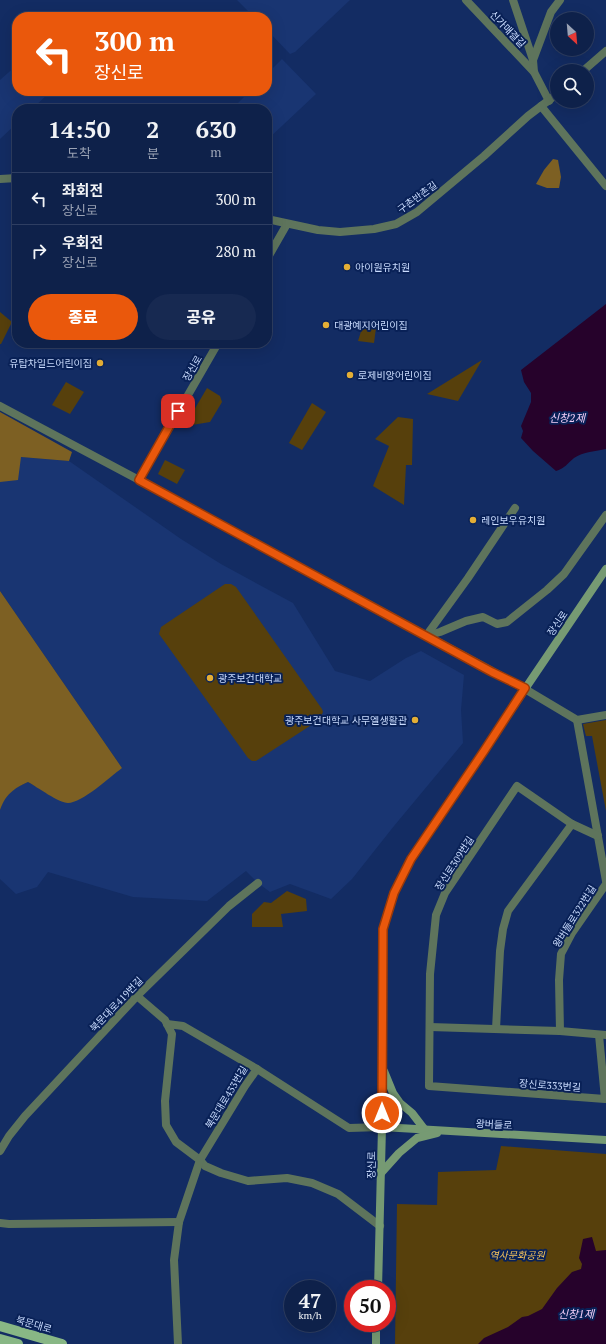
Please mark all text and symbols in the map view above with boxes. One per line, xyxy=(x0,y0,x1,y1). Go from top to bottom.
street label: 신가매결길 xyxy=(487,8,528,50)
north arrow xyxy=(550,12,594,56)
map controls xyxy=(550,12,594,108)
text: 300 m xyxy=(94,22,175,59)
icon: left xyxy=(28,28,80,80)
text: 장신로 xyxy=(94,60,144,84)
button: search xyxy=(550,64,594,108)
text: 14:50 xyxy=(48,113,110,145)
text: 2 xyxy=(146,113,160,145)
text: 630 xyxy=(195,113,236,145)
text: m xyxy=(210,143,221,161)
text: 도착 xyxy=(67,144,91,162)
text: 분 xyxy=(147,144,159,162)
street label: 구촌반촌길 xyxy=(395,179,440,216)
text: 좌회전 xyxy=(62,180,103,200)
icon: left xyxy=(28,188,50,210)
text: 300 m xyxy=(215,189,256,209)
text: 장신로 xyxy=(62,201,98,219)
text: 우회전 xyxy=(62,232,103,252)
icon: right xyxy=(28,240,50,262)
text: 280 m xyxy=(215,241,256,261)
text: 장신로 xyxy=(62,253,98,271)
place label: 아이원유치원 xyxy=(355,261,410,274)
marker: 아이원유치원 xyxy=(342,262,352,272)
button: 종료 xyxy=(28,294,138,340)
button: 공유 xyxy=(146,294,256,340)
place label: 대광예지어린이집 xyxy=(334,319,408,332)
marker: 대광예지어린이집 xyxy=(321,320,331,330)
street label: 장신로 xyxy=(180,353,205,383)
place label: 유탑차일드어린이집 xyxy=(9,357,92,370)
marker: 유탑차일드어린이집 xyxy=(95,358,105,368)
place label: 로제비앙어린이집 xyxy=(358,369,432,382)
marker: 로제비앙어린이집 xyxy=(345,370,355,380)
pin xyxy=(161,394,195,428)
icon: arrive xyxy=(167,400,189,422)
water label: 신창2제 xyxy=(549,411,587,425)
place label: 레인보우유치원 xyxy=(481,514,545,527)
marker: 레인보우유치원 xyxy=(468,515,478,525)
street label: 장신로 xyxy=(544,608,571,638)
place label: 광주보건대학교 xyxy=(218,672,282,685)
marker: 광주보건대학교 xyxy=(205,673,215,683)
place label: 광주보건대학교 사무엘생활관 xyxy=(285,714,408,727)
marker: 광주보건대학교 사무엘생활관 xyxy=(410,715,420,725)
street label: 장신로309번길 xyxy=(432,834,477,893)
street label: 왕버들로322번길 xyxy=(550,883,599,950)
street label: 북문대로419번길 xyxy=(87,974,146,1034)
street label: 북문대로433번길 xyxy=(203,1063,250,1131)
street label: 장신로333번길 xyxy=(519,1077,581,1094)
position arrow xyxy=(361,1092,403,1134)
street label: 왕버들로 xyxy=(475,1117,513,1132)
street label: 장신로 xyxy=(365,1151,378,1179)
park label: 역사문화공원 xyxy=(489,1249,545,1262)
speed limit sign: 50 xyxy=(344,1280,396,1332)
text: 47 xyxy=(299,1287,321,1314)
water label: 신창1제 xyxy=(558,1307,596,1321)
text: km/h xyxy=(298,1309,322,1322)
street label: 북문대로 xyxy=(14,1313,53,1336)

